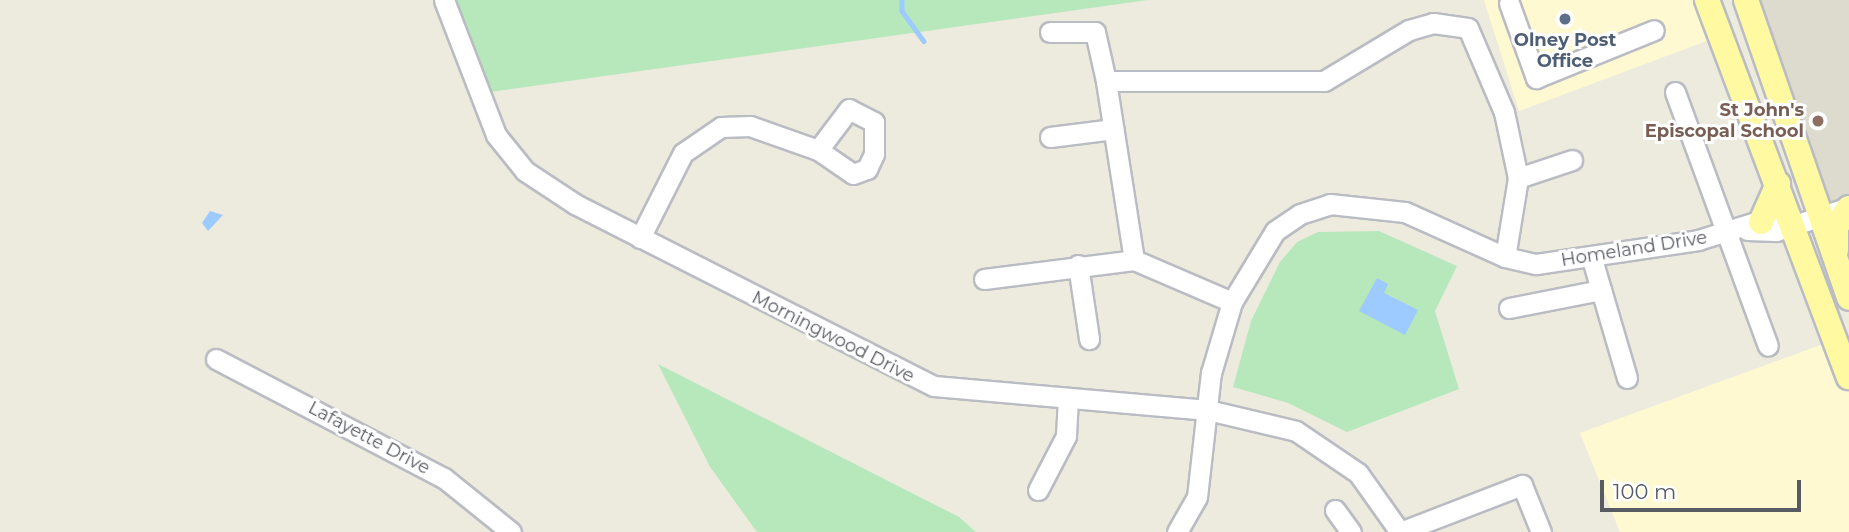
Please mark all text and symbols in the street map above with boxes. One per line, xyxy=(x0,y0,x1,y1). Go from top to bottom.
marker: Olney Post Office xyxy=(1557,11,1573,27)
place label: Olney Post Office xyxy=(1514,30,1616,72)
place label: St John's Episcopal School xyxy=(1645,100,1804,142)
marker: St John's Episcopal School xyxy=(1810,113,1826,129)
street label: Homeland Drive xyxy=(1559,227,1709,271)
street label: Morningwood Drive xyxy=(748,287,918,387)
street label: Lafayette Drive xyxy=(305,397,433,479)
scale bar xyxy=(1604,466,1805,510)
text: 100 m xyxy=(1613,479,1676,504)

